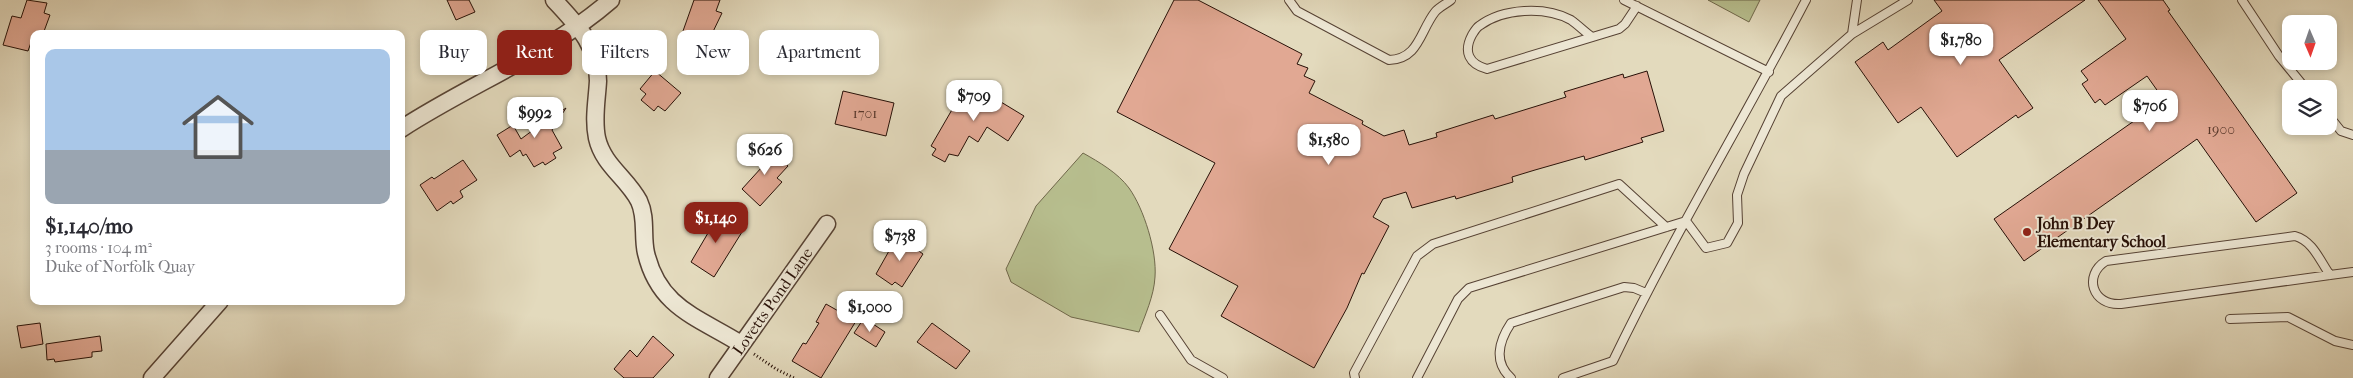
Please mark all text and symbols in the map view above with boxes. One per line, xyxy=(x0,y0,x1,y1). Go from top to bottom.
north arrow xyxy=(2282,15,2338,70)
map controls xyxy=(2282,15,2337,135)
pin: $1,780 xyxy=(1920,23,2002,66)
chip: Buy xyxy=(420,30,487,75)
chip: Rent xyxy=(497,30,572,75)
chip: Filters xyxy=(582,30,667,75)
chip: New xyxy=(677,30,749,75)
chip: Apartment xyxy=(759,30,879,75)
text: $1,780 xyxy=(1940,30,1982,49)
pin: $709 xyxy=(944,80,1004,122)
button: layers xyxy=(2282,80,2337,135)
icon: home xyxy=(173,82,263,172)
text: $709 xyxy=(957,86,991,105)
pin: $706 xyxy=(2120,90,2180,132)
pin: $992 xyxy=(505,96,565,139)
text: $706 xyxy=(2133,96,2167,115)
text: $992 xyxy=(518,103,552,122)
house number: 1701 xyxy=(853,105,877,122)
house number: 1900 xyxy=(2207,121,2235,138)
pin: $1,580 xyxy=(1288,124,1370,166)
text: $1,580 xyxy=(1309,130,1349,149)
pin: $626 xyxy=(735,134,795,176)
text: $626 xyxy=(748,140,782,159)
pin: $1,140 xyxy=(675,202,757,244)
text: $1,140 xyxy=(695,208,737,227)
text: $1,140/mo xyxy=(45,214,133,238)
place label: John B Dey Elementary School xyxy=(2035,214,2166,252)
pin: $738 xyxy=(870,220,930,262)
text: $738 xyxy=(884,226,916,245)
marker: John B Dey Elementary School xyxy=(2021,226,2033,238)
text: 3 rooms · 104 m² xyxy=(45,238,152,257)
street label: Lovetts Pond Lane xyxy=(728,244,817,359)
text: Duke of Norfolk Quay xyxy=(45,257,195,276)
pin: $1,000 xyxy=(829,290,911,333)
text: $1,000 xyxy=(848,297,892,316)

